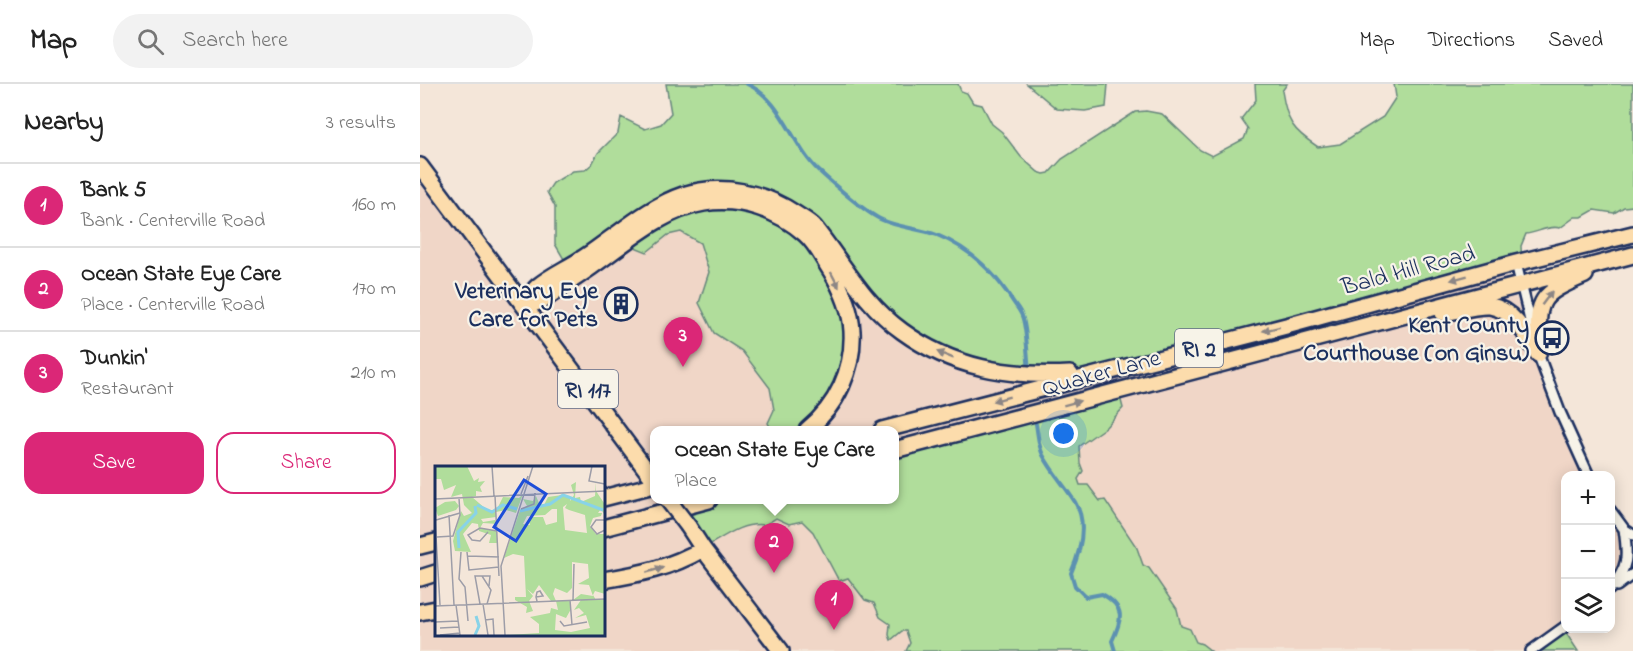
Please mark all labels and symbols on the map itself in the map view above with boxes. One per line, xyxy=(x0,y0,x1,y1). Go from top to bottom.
street label: Bald Hill Road xyxy=(1337,237,1480,306)
one-way arrow xyxy=(830,271,840,288)
one-way arrow xyxy=(1450,274,1468,283)
place label: Veterinary Eye Care for Pets xyxy=(454,275,599,338)
building icon: Veterinary Eye Care for Pets xyxy=(603,286,639,322)
one-way arrow xyxy=(1541,290,1553,306)
place label: Kent County Courthouse (on Ginsu) xyxy=(1303,309,1529,372)
pin: 3 xyxy=(664,318,702,367)
bus stop icon: Kent County Courthouse (on Ginsu) xyxy=(1534,320,1570,356)
one-way arrow xyxy=(1262,325,1280,335)
road number: RI 2 xyxy=(1175,329,1223,367)
street label: Quaker Lane xyxy=(1039,342,1165,407)
one-way arrow xyxy=(936,350,954,359)
road number: RI 117 xyxy=(558,370,618,408)
one-way arrow xyxy=(992,395,1010,404)
one-way arrow xyxy=(1063,397,1081,407)
your location xyxy=(1049,419,1078,448)
inset map xyxy=(435,466,604,636)
pin: 2 xyxy=(754,524,794,573)
one-way arrow xyxy=(646,564,664,574)
pin: 1 xyxy=(814,580,854,630)

